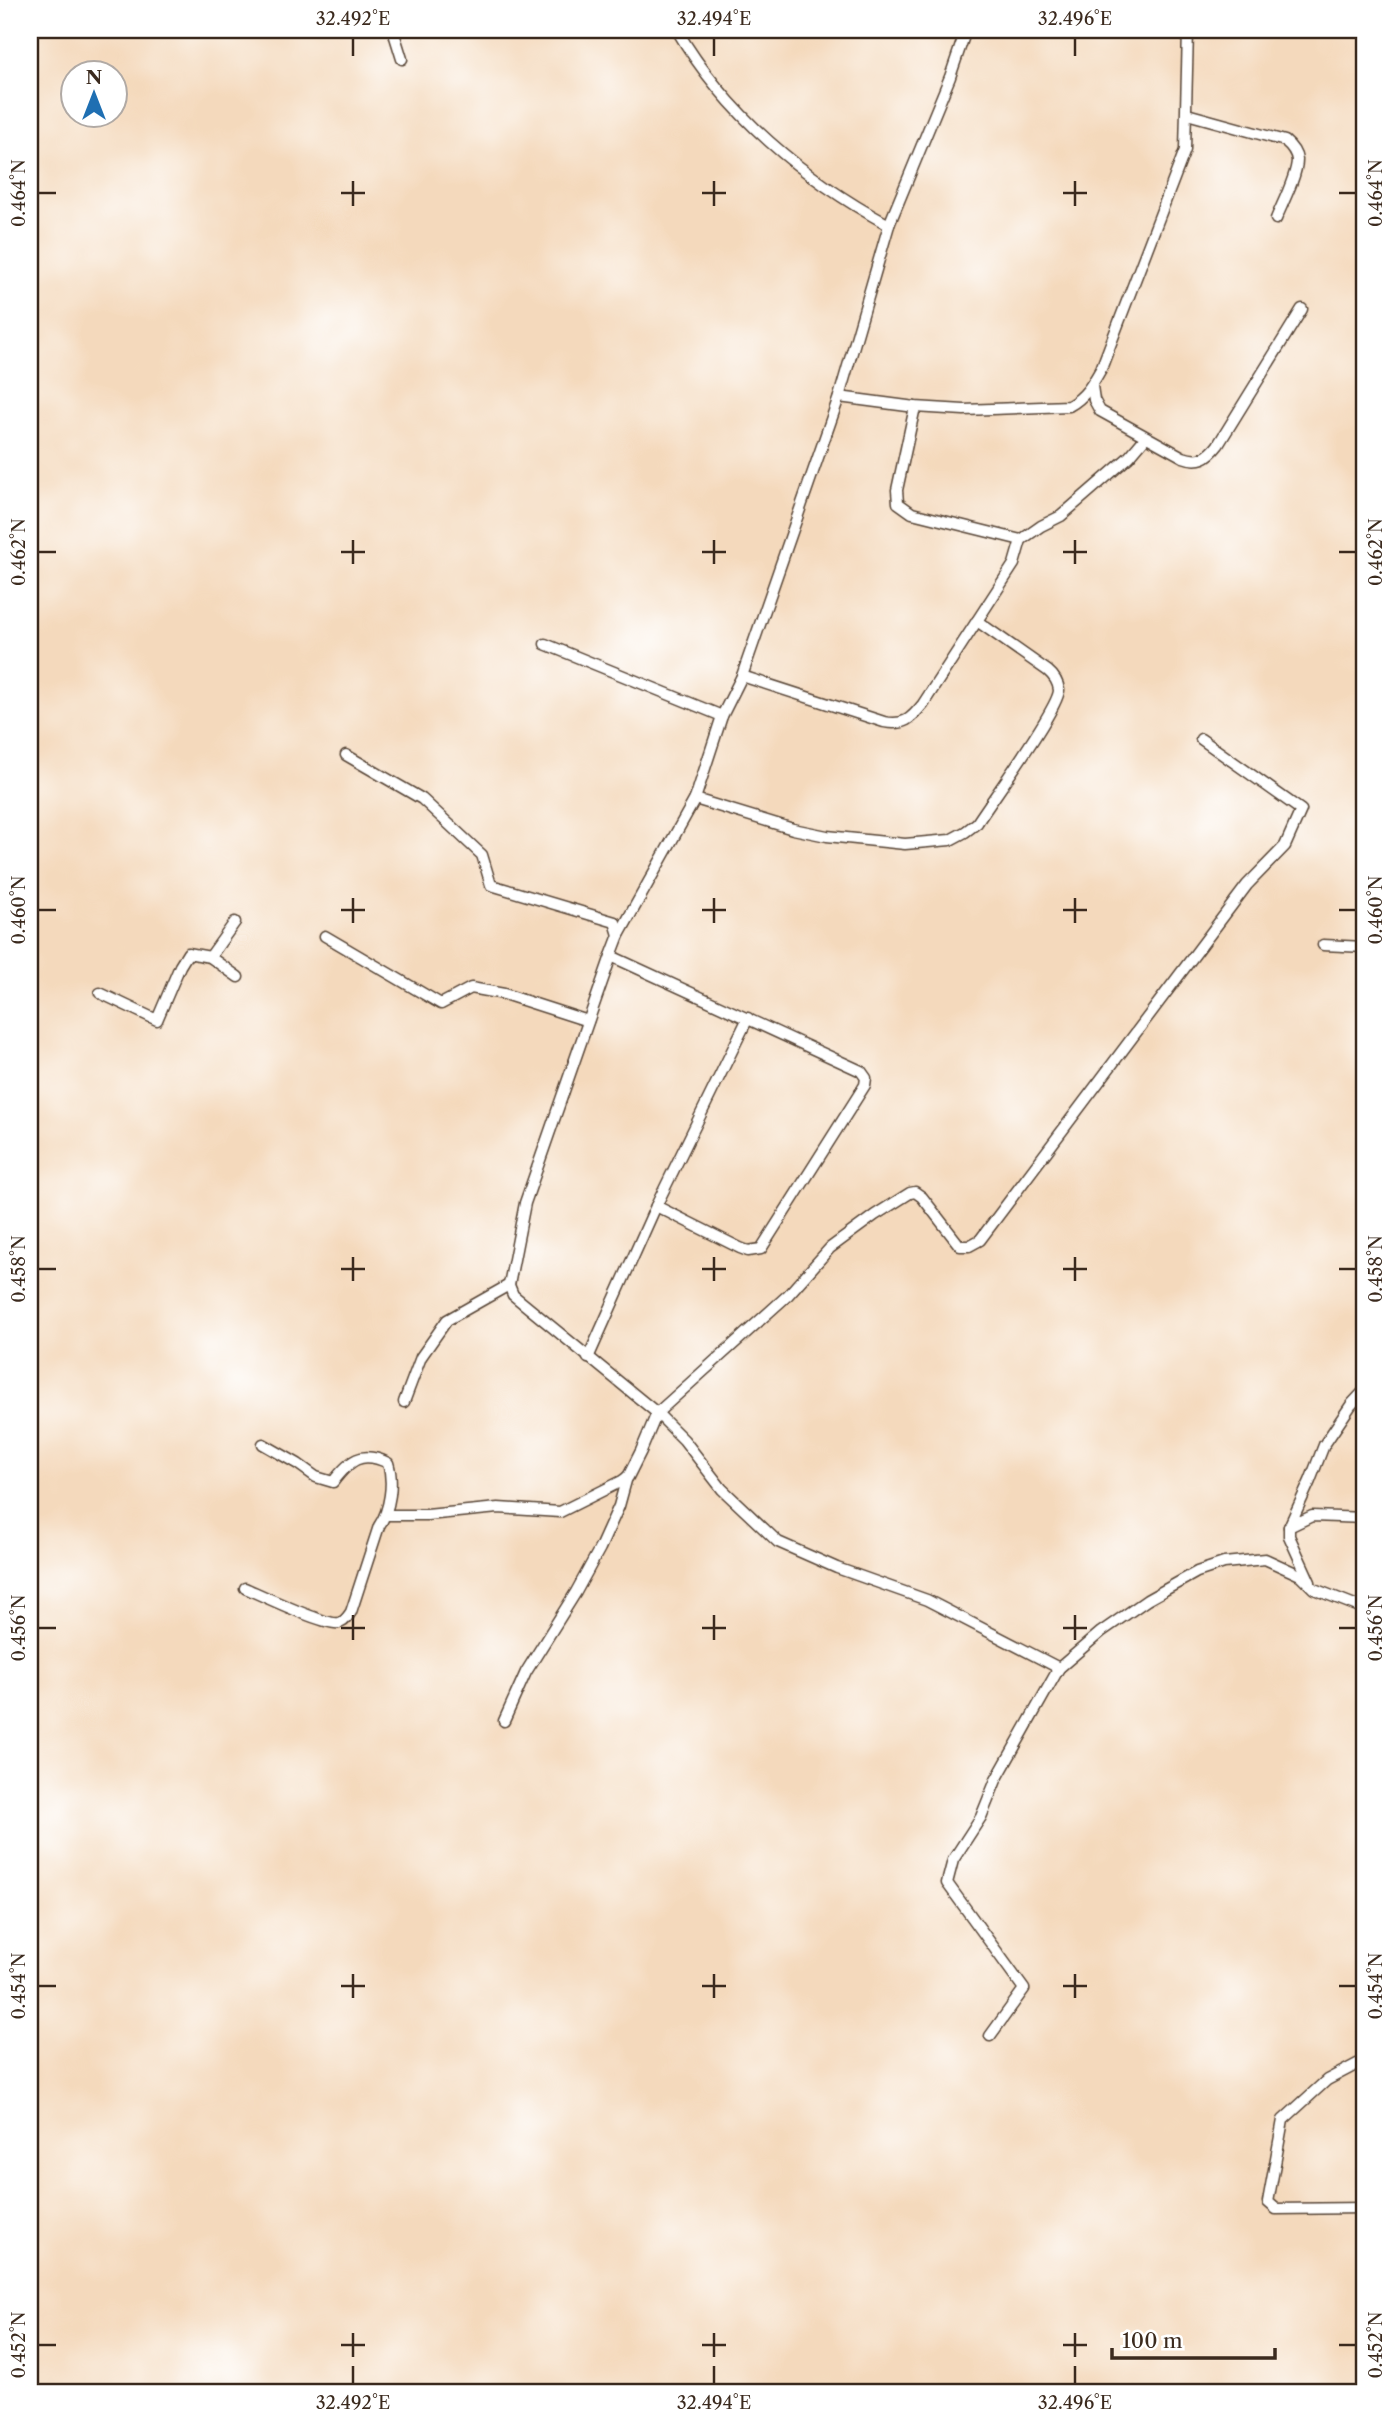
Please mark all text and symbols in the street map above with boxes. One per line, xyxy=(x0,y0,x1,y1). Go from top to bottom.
text: 32.492°E xyxy=(316,8,390,30)
text: 32.494°E xyxy=(677,8,751,30)
text: 32.496°E xyxy=(1038,8,1112,30)
north arrow xyxy=(60,60,130,130)
text: N xyxy=(86,66,102,89)
text: 0.464°N xyxy=(8,159,30,227)
text: 0.464°N xyxy=(1365,159,1387,227)
text: 0.462°N xyxy=(8,518,30,586)
text: 0.462°N xyxy=(1365,518,1387,586)
text: 0.460°N xyxy=(8,875,30,945)
text: 0.460°N xyxy=(1365,875,1387,945)
text: 0.458°N xyxy=(8,1235,30,1303)
text: 0.458°N xyxy=(1365,1235,1387,1303)
text: 0.456°N xyxy=(8,1594,30,1662)
text: 0.456°N xyxy=(1365,1594,1387,1662)
text: 0.454°N xyxy=(8,1952,30,2020)
text: 0.454°N xyxy=(1365,1952,1387,2020)
text: 0.452°N xyxy=(8,2311,30,2379)
text: 0.452°N xyxy=(1365,2311,1387,2379)
scale bar xyxy=(1112,2317,1274,2361)
text: 100 m xyxy=(1122,2328,1183,2353)
text: 32.492°E xyxy=(316,2392,390,2414)
text: 32.494°E xyxy=(677,2392,751,2414)
text: 32.496°E xyxy=(1038,2392,1112,2414)

